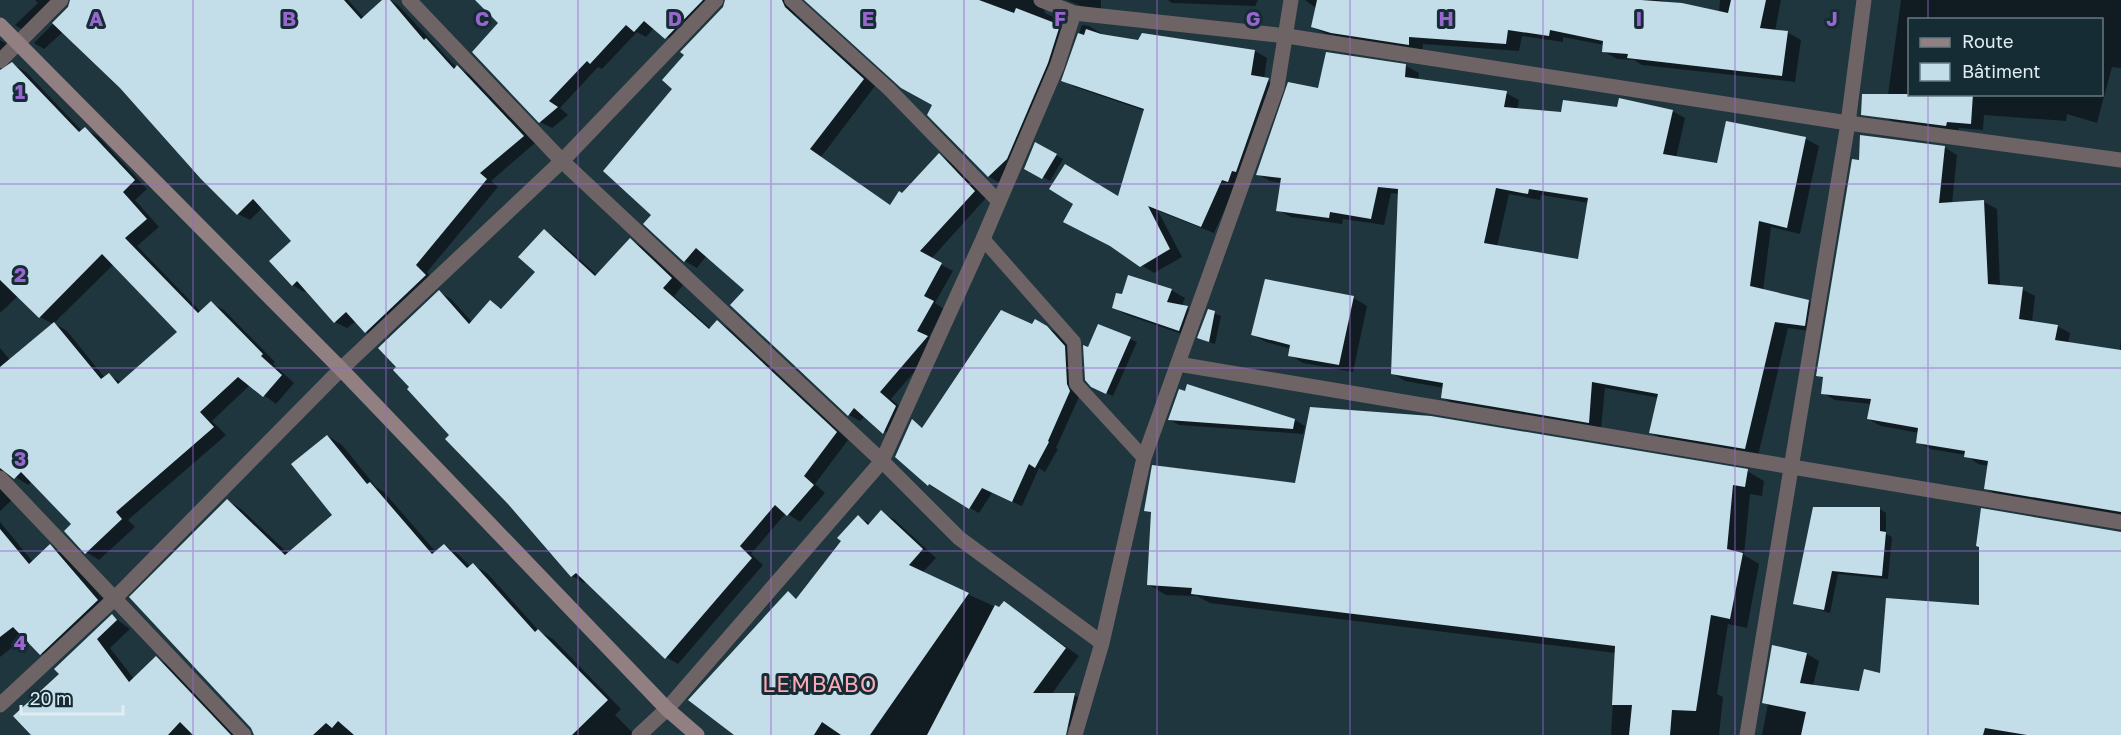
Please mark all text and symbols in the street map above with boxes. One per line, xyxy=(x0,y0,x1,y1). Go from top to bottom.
text: A xyxy=(89,6,103,30)
text: B xyxy=(282,6,296,30)
text: C xyxy=(475,6,489,30)
text: D xyxy=(668,6,682,30)
text: E xyxy=(862,6,874,30)
text: F xyxy=(1054,6,1066,30)
text: G xyxy=(1246,6,1260,30)
text: H xyxy=(1438,6,1454,30)
text: I xyxy=(1636,6,1642,30)
text: J xyxy=(1826,6,1838,30)
legend xyxy=(1908,18,2103,96)
text: Route xyxy=(1962,30,2013,52)
text: Bâtiment xyxy=(1962,60,2041,82)
text: 1 xyxy=(15,79,25,103)
text: 2 xyxy=(14,262,26,286)
text: 3 xyxy=(14,446,26,470)
text: 4 xyxy=(14,630,26,654)
district label: LEMBABO xyxy=(762,670,878,697)
scale bar xyxy=(21,678,123,716)
text: 20 m xyxy=(30,687,72,709)

